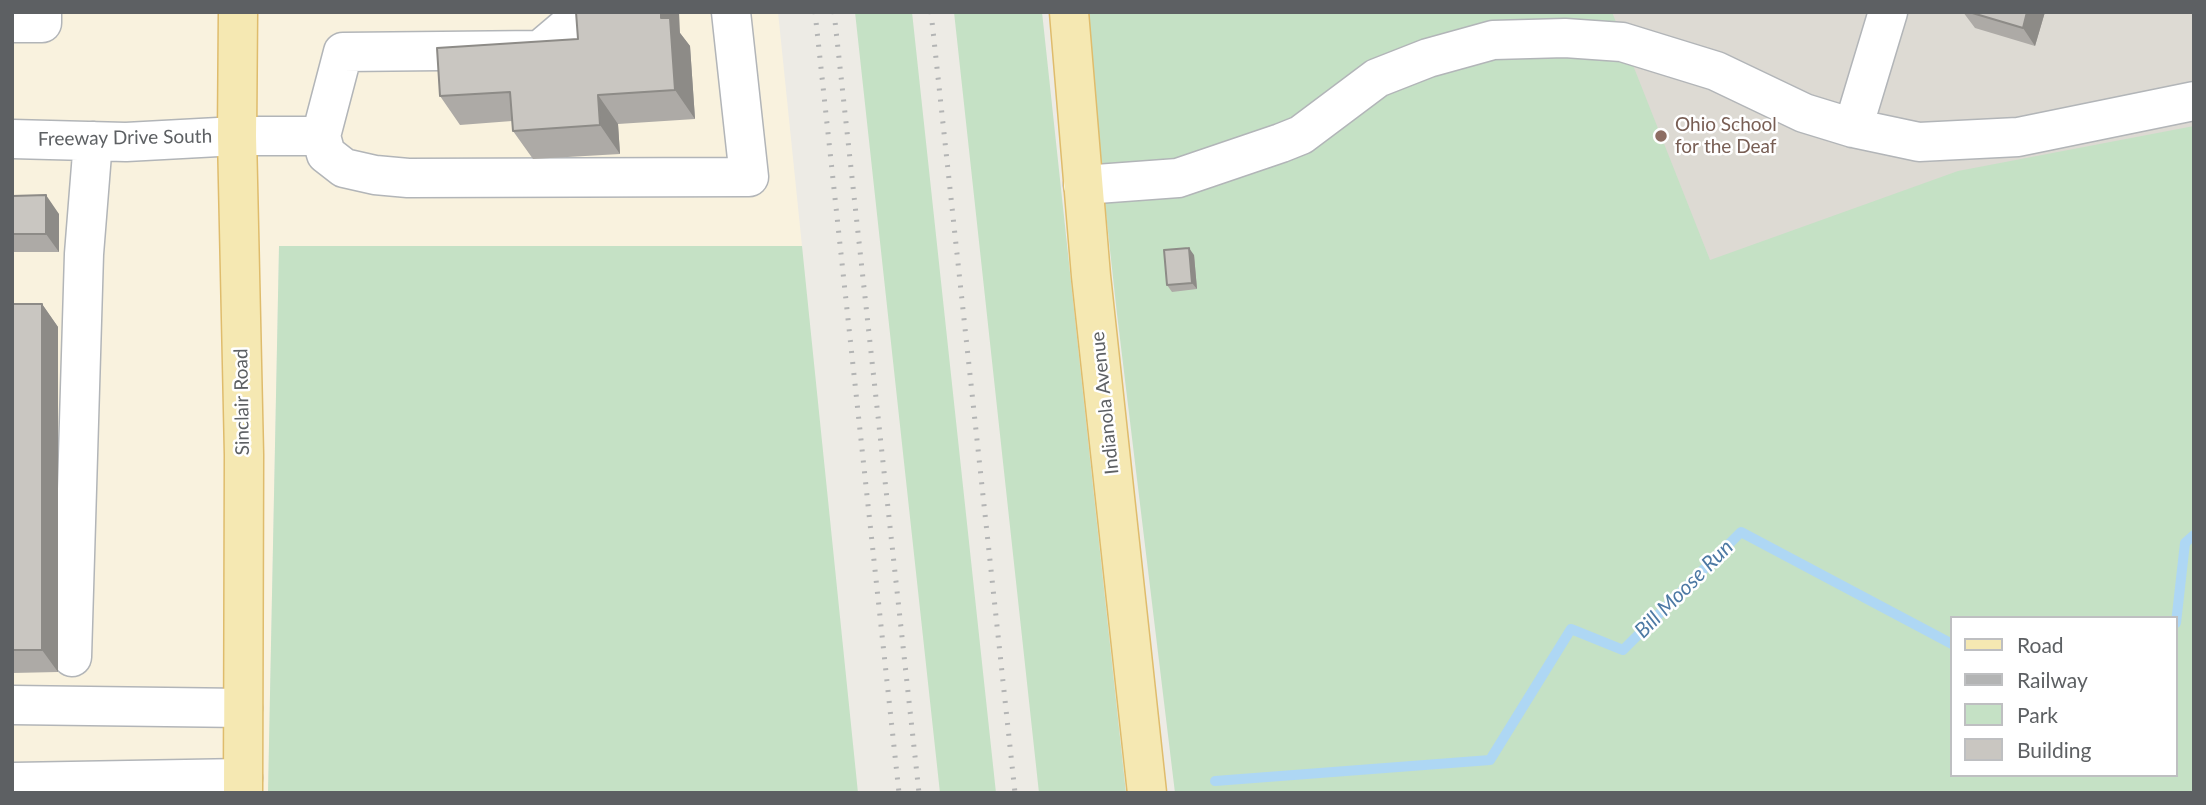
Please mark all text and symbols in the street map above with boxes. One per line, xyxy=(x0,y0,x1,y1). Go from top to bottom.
place label: Ohio School for the Deaf xyxy=(1675,114,1777,158)
street label: Freeway Drive South xyxy=(38,125,212,151)
marker: Ohio School for the Deaf xyxy=(1653,128,1669,144)
street label: Indianola Avenue xyxy=(1086,330,1124,476)
street label: Sinclair Road xyxy=(230,348,254,456)
water label: Bill Moose Run xyxy=(1630,535,1738,643)
legend xyxy=(1951,616,2178,777)
text: Road xyxy=(2017,632,2064,657)
text: Railway xyxy=(2017,667,2088,692)
text: Park xyxy=(2017,702,2058,727)
text: Building xyxy=(2017,737,2092,762)

